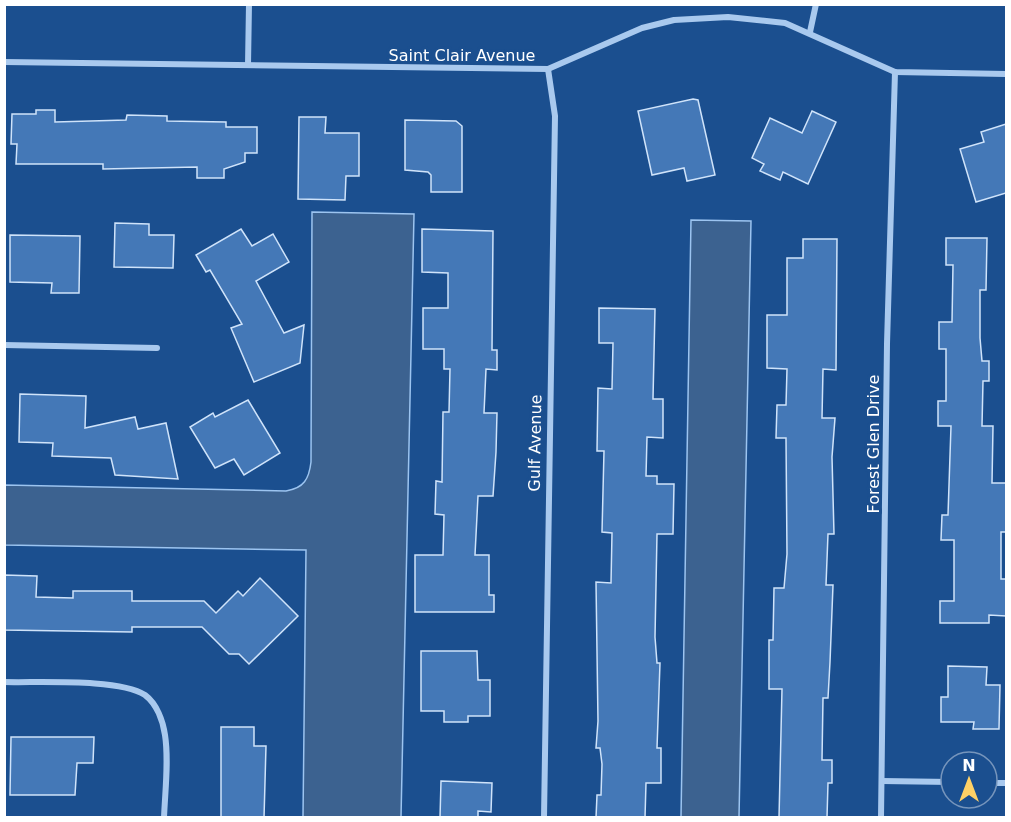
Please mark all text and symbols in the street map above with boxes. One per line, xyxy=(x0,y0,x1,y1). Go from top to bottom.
street label: Saint Clair Avenue xyxy=(389,46,535,65)
street label: Forest Glen Drive xyxy=(864,375,883,513)
street label: Gulf Avenue xyxy=(525,394,545,492)
north arrow xyxy=(939,750,999,810)
text: N xyxy=(962,756,976,775)

